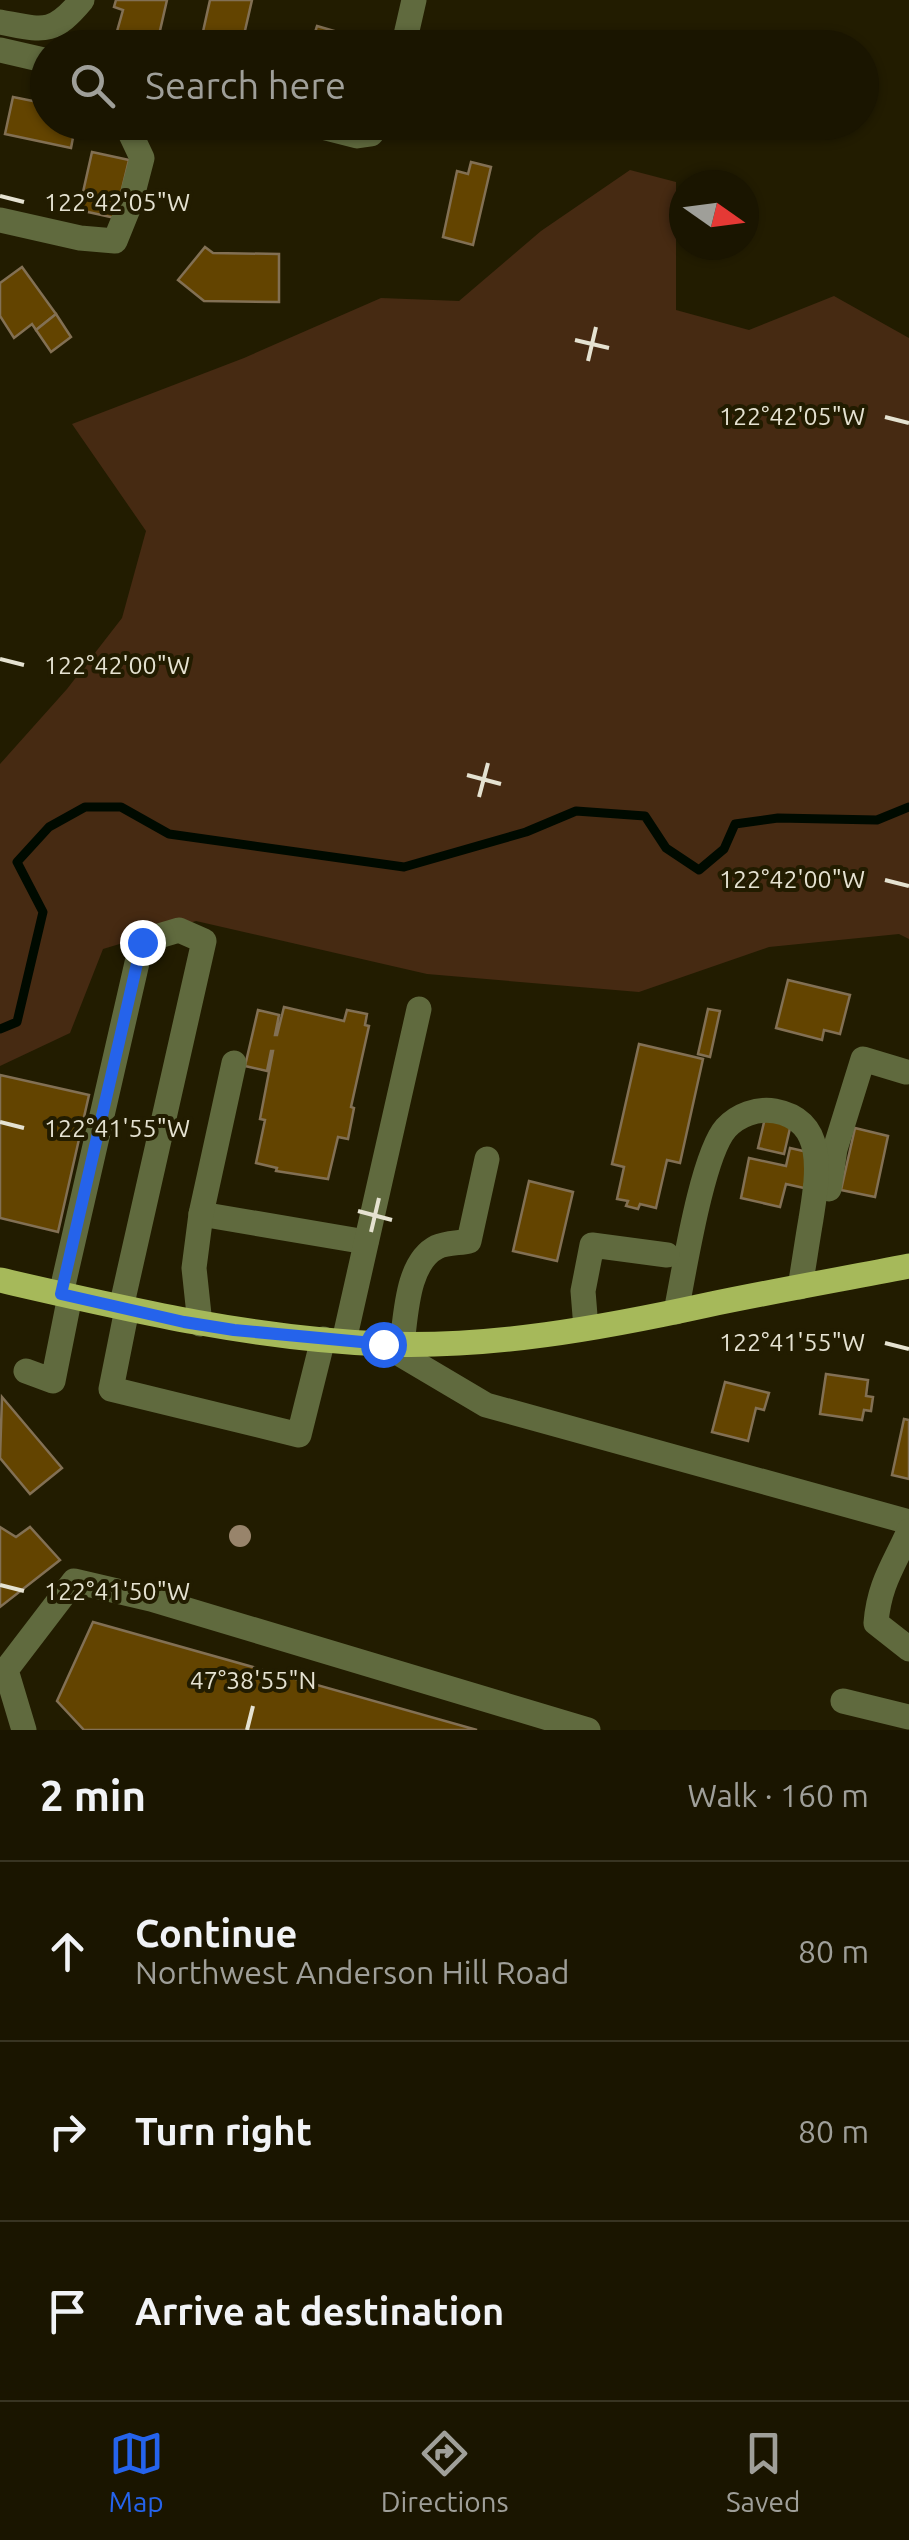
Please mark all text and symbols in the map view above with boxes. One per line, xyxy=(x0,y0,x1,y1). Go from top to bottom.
search box xyxy=(30,30,879,140)
icon: search xyxy=(65,58,120,113)
text: Search here xyxy=(145,64,346,106)
north arrow xyxy=(669,170,759,260)
text: 122°42'05"W xyxy=(44,188,190,216)
text: 122°42'05"W xyxy=(719,402,865,430)
text: 122°42'00"W xyxy=(44,651,190,679)
text: 122°42'00"W xyxy=(719,865,865,893)
route end xyxy=(120,920,166,966)
text: 122°41'55"W xyxy=(44,1114,190,1142)
route start xyxy=(361,1322,407,1368)
text: 122°41'55"W xyxy=(719,1328,865,1356)
text: 122°41'50"W xyxy=(44,1577,190,1605)
text: 47°38'55"N xyxy=(190,1666,316,1694)
text: 2 min xyxy=(40,1772,146,1819)
text: Walk · 160 m xyxy=(687,1777,869,1813)
text: Continue xyxy=(135,1912,297,1954)
icon: ahead xyxy=(40,1924,95,1979)
text: 80 m xyxy=(798,1933,869,1969)
text: Northwest Anderson Hill Road xyxy=(135,1954,570,1990)
icon: right xyxy=(40,2104,95,2159)
text: Turn right xyxy=(135,2110,312,2152)
text: 80 m xyxy=(798,2113,869,2149)
icon: arrive xyxy=(40,2284,95,2339)
text: Arrive at destination xyxy=(135,2290,504,2332)
tab: Map xyxy=(109,2426,164,2517)
tab: Directions xyxy=(381,2426,509,2517)
tab: Saved xyxy=(726,2426,800,2517)

